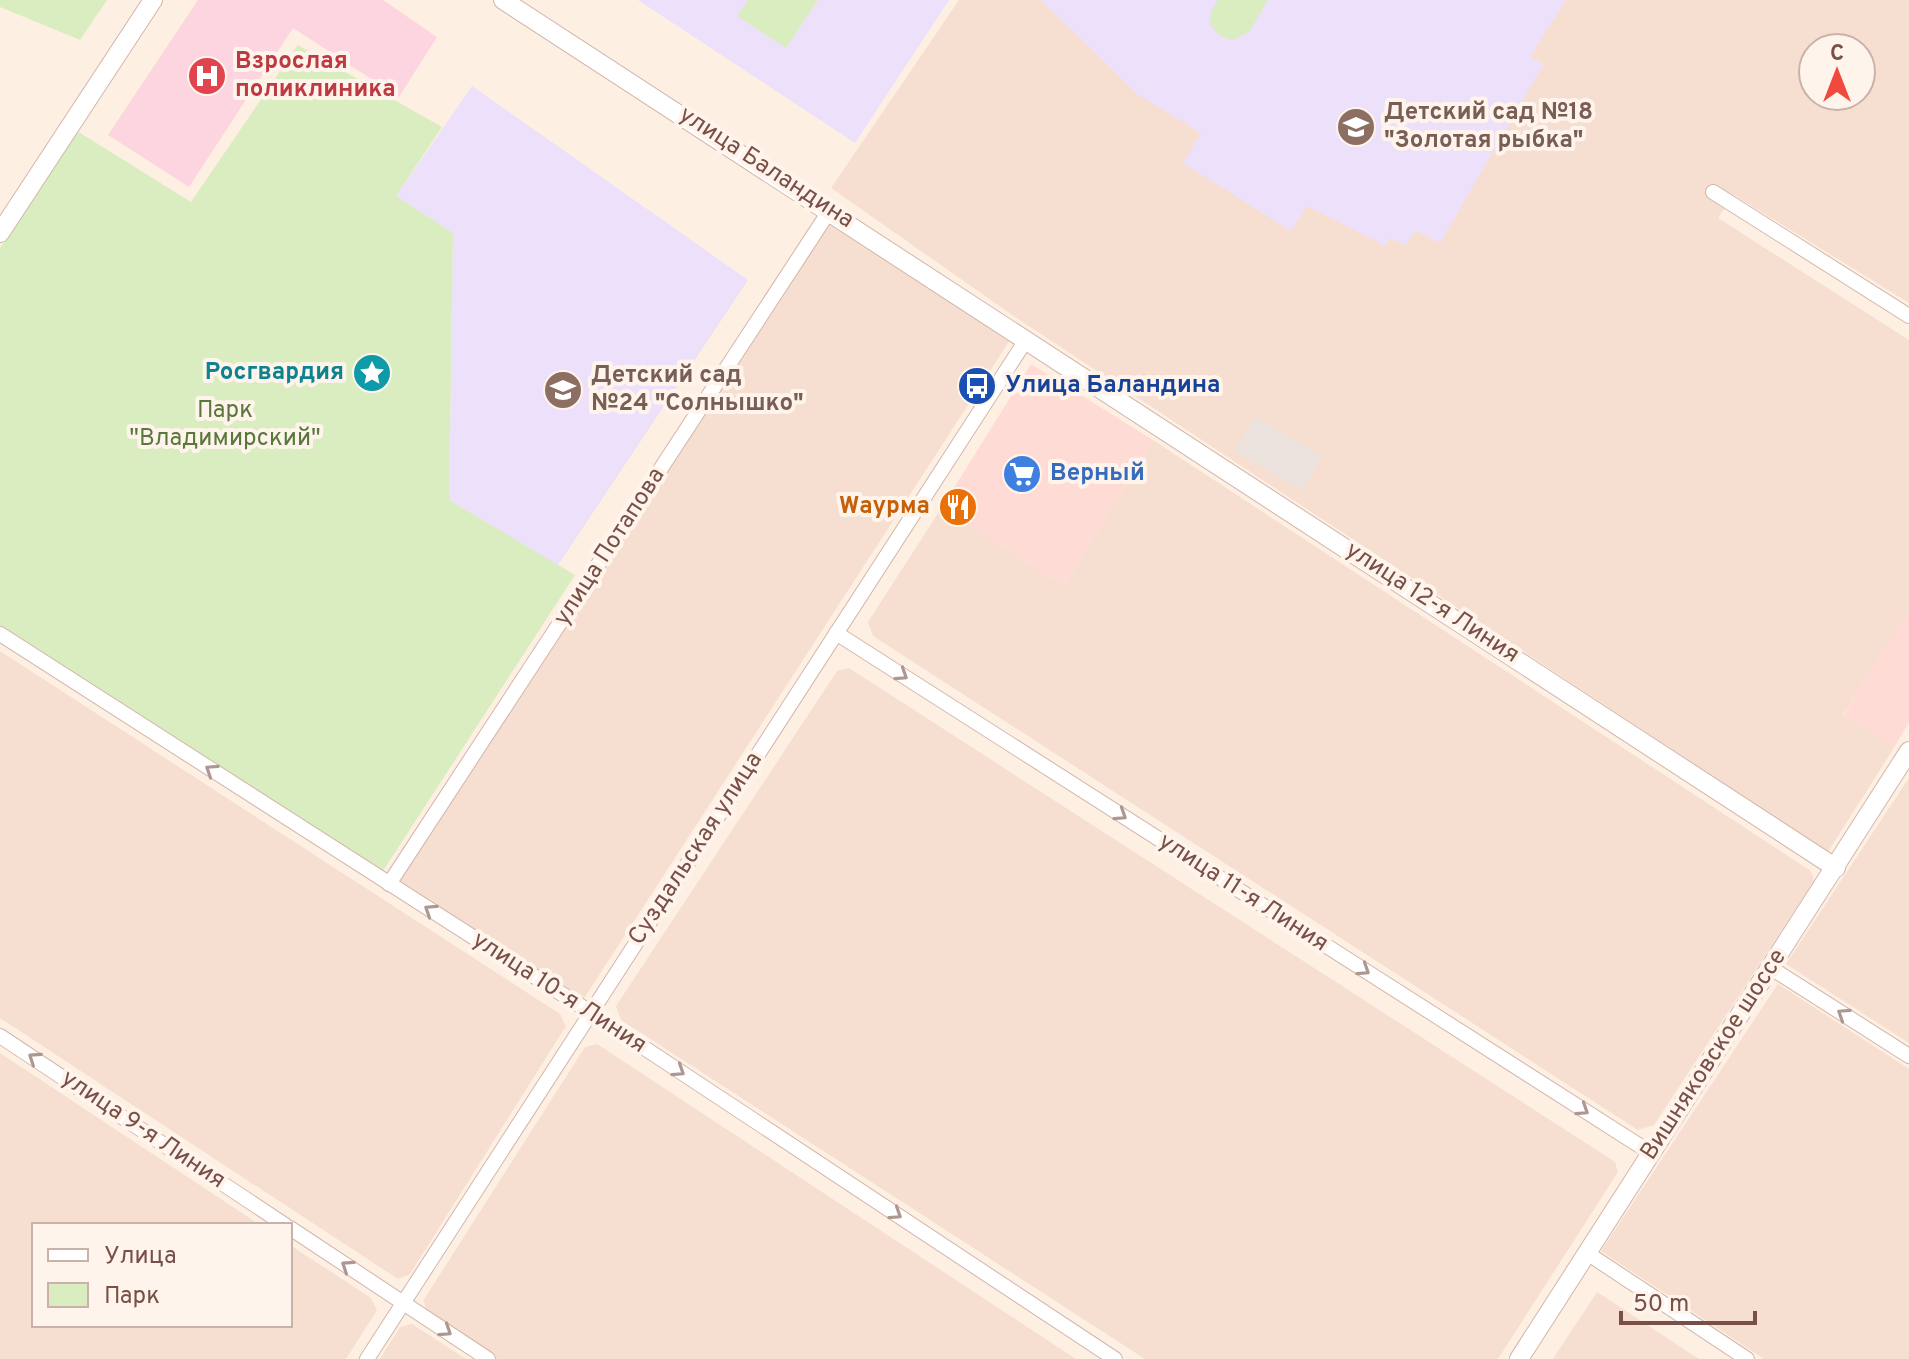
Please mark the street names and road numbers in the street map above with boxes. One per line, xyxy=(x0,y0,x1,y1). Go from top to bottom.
street label: улица Баландина xyxy=(673,100,859,236)
street label: улица Потапова xyxy=(548,462,672,632)
street label: улица 12-я Линия xyxy=(1339,536,1525,670)
street label: Суздальская улица xyxy=(622,747,770,951)
street label: улица 11-я Линия xyxy=(1152,827,1334,959)
street label: улица 10-я Линия xyxy=(466,925,652,1061)
street label: Вишняковское шоссе xyxy=(1635,944,1793,1166)
street label: улица 9-я Линия xyxy=(55,1064,231,1196)

